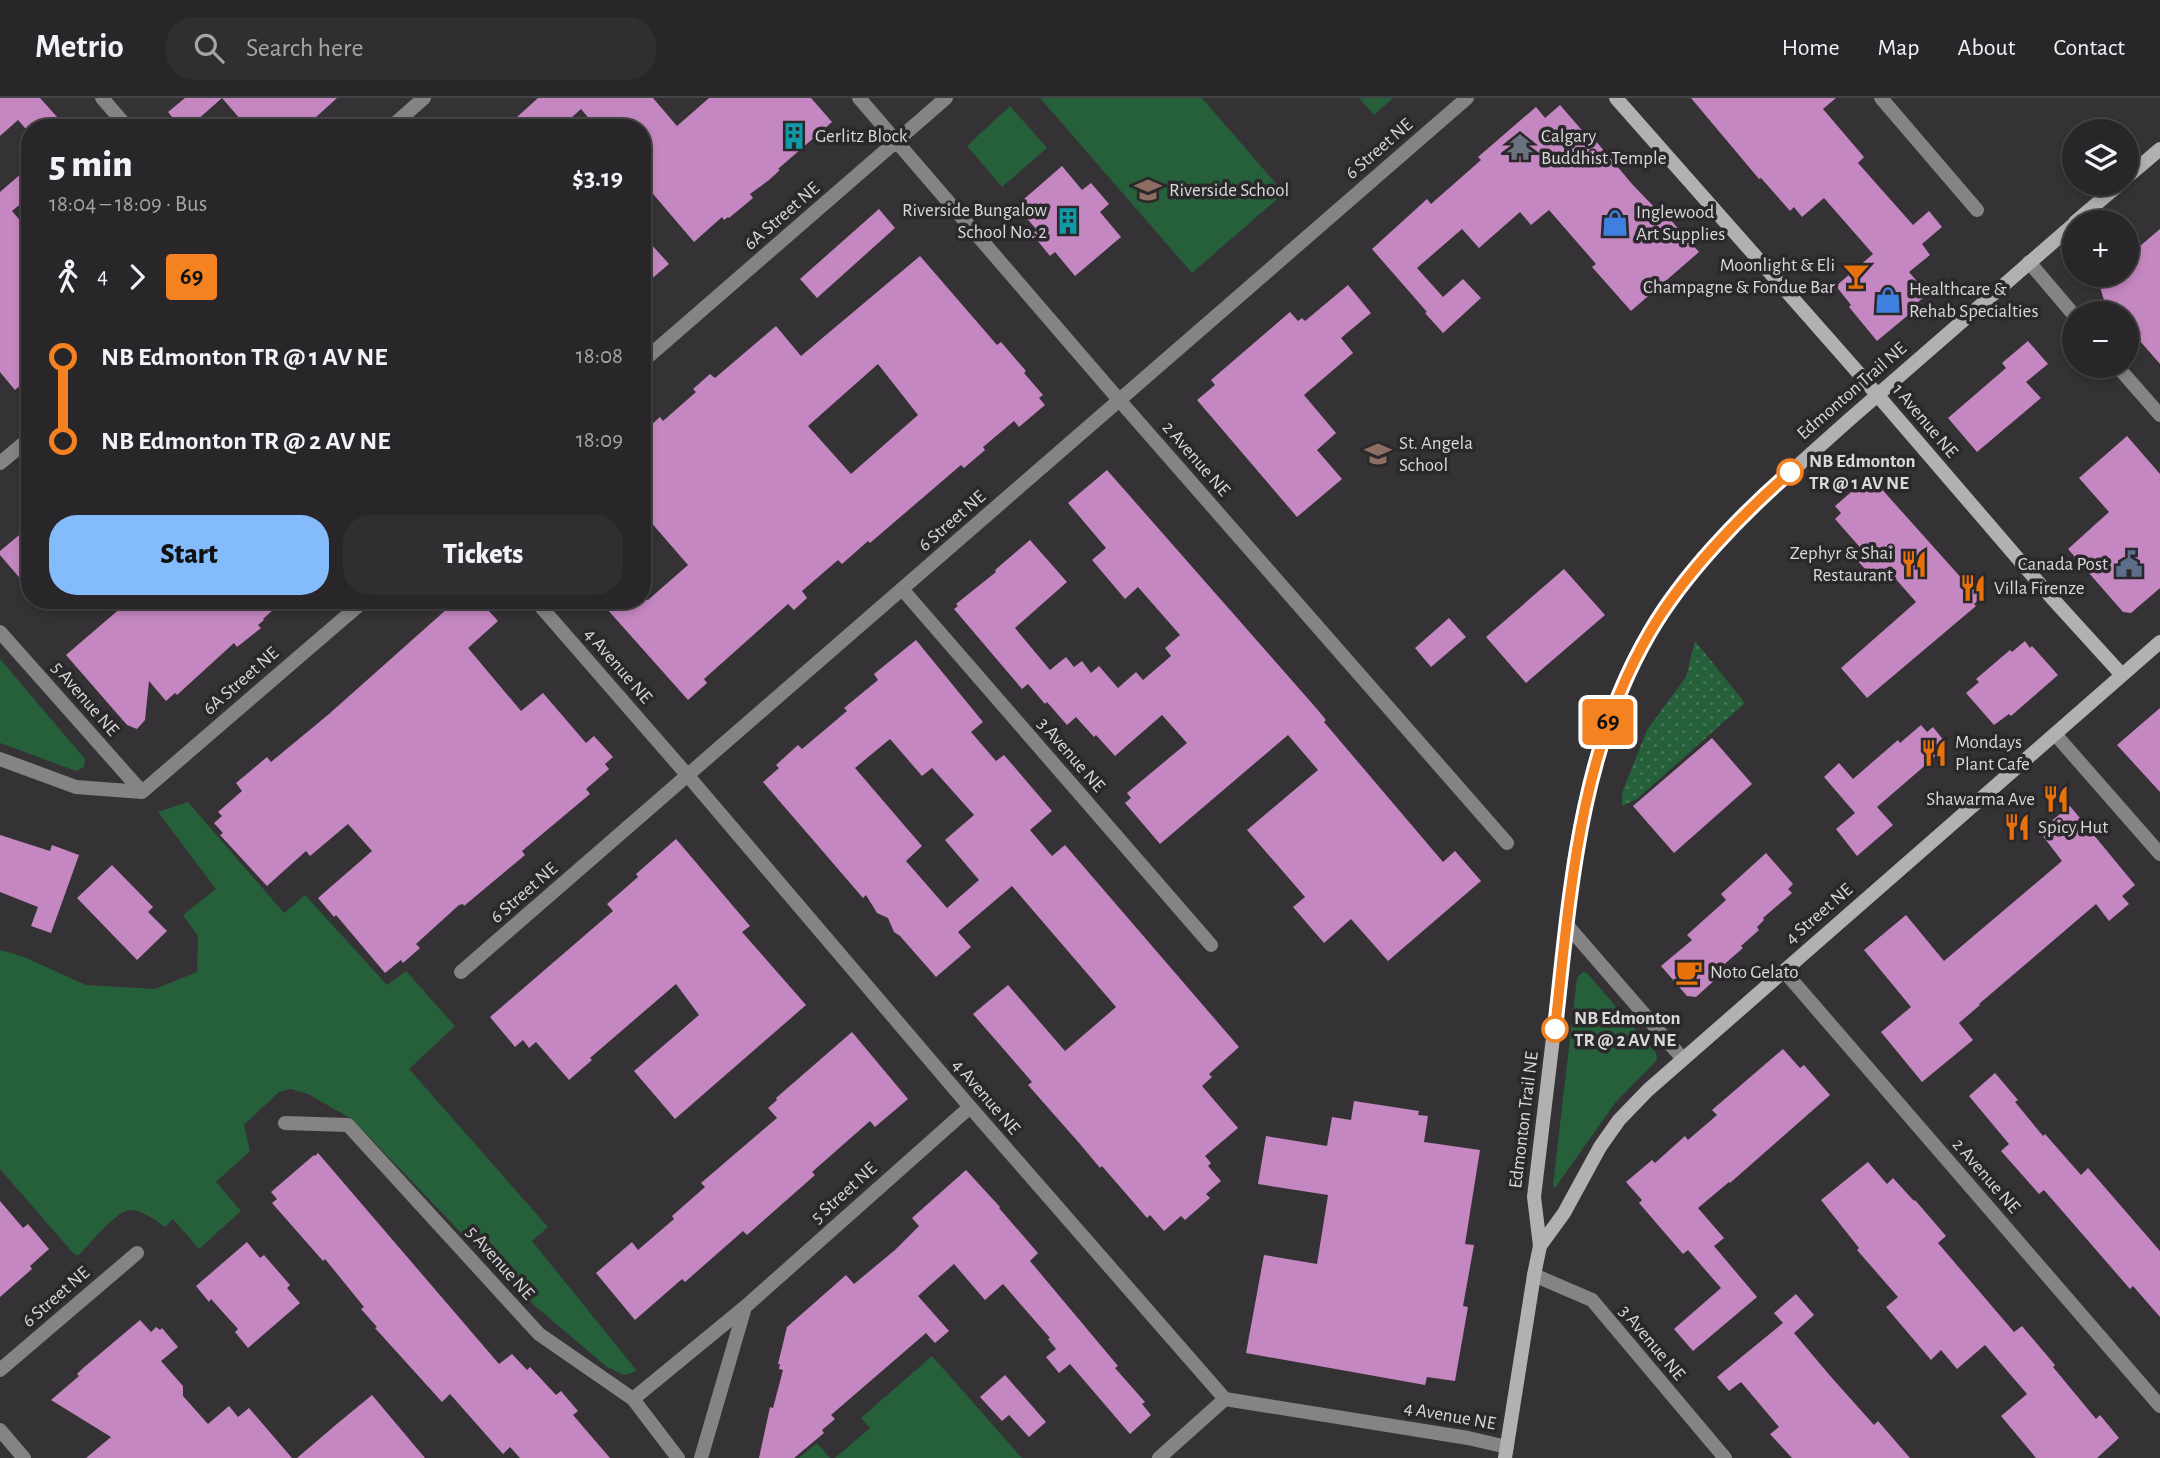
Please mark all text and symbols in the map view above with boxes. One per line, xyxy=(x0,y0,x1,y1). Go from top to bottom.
search box xyxy=(166,17,656,80)
icon: search xyxy=(190,29,228,67)
text: Metrio xyxy=(35,31,124,64)
text: Search here xyxy=(246,35,363,61)
text: Home xyxy=(1782,36,1840,60)
text: Map xyxy=(1878,36,1920,60)
text: About xyxy=(1958,36,2015,60)
text: Contact xyxy=(2053,36,2125,60)
street label: 6 Street NE xyxy=(1342,115,1416,183)
map controls xyxy=(2062,119,2139,378)
button: layers xyxy=(2062,119,2139,196)
building icon: Gerlitz Block xyxy=(779,121,809,151)
place label: Gerlitz Block xyxy=(815,127,908,146)
place label: Calgary Buddhist Temple xyxy=(1541,127,1666,168)
temple icon: Calgary Buddhist Temple xyxy=(1505,132,1535,162)
text: 5 min xyxy=(49,146,133,184)
text: $3.19 xyxy=(572,165,623,191)
school or university icon: Riverside School xyxy=(1133,175,1163,205)
street label: 6A Street NE xyxy=(741,178,823,254)
place label: Riverside School xyxy=(1169,181,1289,200)
text: 18:04 – 18:09 · Bus xyxy=(49,193,207,216)
place label: Riverside Bungalow School No. 2 xyxy=(902,201,1047,242)
place label: Inglewood Art Supplies xyxy=(1636,203,1725,244)
building icon: Riverside Bungalow School No. 2 xyxy=(1053,206,1083,236)
shop icon: Inglewood Art Supplies xyxy=(1600,208,1630,238)
button: + xyxy=(2062,210,2139,287)
place label: Moonlight & Eli Champagne & Fondue Bar xyxy=(1643,256,1835,297)
icon: walk xyxy=(49,258,87,296)
icon: forward xyxy=(118,258,156,296)
bar icon: Moonlight & Eli Champagne & Fondue Bar xyxy=(1841,261,1871,291)
text: 4 xyxy=(97,265,108,288)
text: 69 xyxy=(180,265,203,289)
place label: Healthcare & Rehab Specialties xyxy=(1909,280,2038,321)
shop icon: Healthcare & Rehab Specialties xyxy=(1873,285,1903,315)
button: − xyxy=(2062,301,2139,378)
street label: Edmonton Trail NE xyxy=(1794,339,1910,443)
text: NB Edmonton TR @ 1 AV NE xyxy=(101,344,388,370)
text: 18:08 xyxy=(576,345,623,368)
street label: 1 Avenue NE xyxy=(1889,380,1961,462)
street label: 2 Avenue NE xyxy=(1159,418,1233,500)
text: NB Edmonton TR @ 2 AV NE xyxy=(101,428,390,454)
text: 18:09 xyxy=(576,429,623,452)
place label: St. Angela School xyxy=(1399,434,1473,475)
school or university icon: St. Angela School xyxy=(1363,439,1393,469)
place label: NB Edmonton TR @ 1 AV NE xyxy=(1809,452,1916,493)
marker: NB Edmonton TR @ 1 AV NE xyxy=(1777,459,1803,485)
street label: 6 Street NE xyxy=(915,487,989,555)
button: Start xyxy=(49,515,329,595)
button: Tickets xyxy=(343,515,623,595)
place label: Zephyr & Shai Restaurant xyxy=(1790,544,1893,585)
restaurant icon: Zephyr & Shai Restaurant xyxy=(1899,549,1929,579)
public building icon: Canada Post xyxy=(2114,549,2144,579)
place label: Canada Post xyxy=(2018,555,2108,574)
restaurant icon: Villa Firenze xyxy=(1958,573,1988,603)
place label: Villa Firenze xyxy=(1994,579,2084,598)
street label: 4 Avenue NE xyxy=(580,625,656,707)
street label: 6A Street NE xyxy=(200,643,282,719)
street label: 5 Avenue NE xyxy=(48,658,122,740)
line badge: 69 xyxy=(1576,699,1640,745)
text: 69 xyxy=(1596,710,1620,734)
street label: 3 Avenue NE xyxy=(1034,714,1108,796)
place label: Mondays Plant Cafe xyxy=(1955,733,2030,774)
restaurant icon: Mondays Plant Cafe xyxy=(1919,738,1949,768)
restaurant icon: Shawarma Ave xyxy=(2041,784,2071,814)
place label: Shawarma Ave xyxy=(1926,790,2035,809)
restaurant icon: Spicy Hut xyxy=(2002,812,2032,842)
place label: Spicy Hut xyxy=(2038,818,2108,837)
street label: 6 Street NE xyxy=(487,859,561,927)
street label: 4 Street NE xyxy=(1782,880,1856,948)
cafe icon: Noto Gelato xyxy=(1674,957,1704,987)
place label: Noto Gelato xyxy=(1710,963,1799,982)
place label: NB Edmonton TR @ 2 AV NE xyxy=(1574,1009,1681,1050)
marker: NB Edmonton TR @ 2 AV NE xyxy=(1542,1016,1568,1042)
street label: Edmonton Trail NE xyxy=(1506,1050,1542,1190)
street label: 4 Avenue NE xyxy=(948,1056,1024,1138)
street label: 2 Avenue NE xyxy=(1949,1135,2023,1217)
street label: 5 Street NE xyxy=(808,1159,880,1227)
street label: 5 Avenue NE xyxy=(462,1223,538,1303)
street label: 6 Street NE xyxy=(19,1263,93,1331)
street label: 3 Avenue NE xyxy=(1615,1302,1689,1384)
street label: 4 Avenue NE xyxy=(1403,1399,1497,1433)

